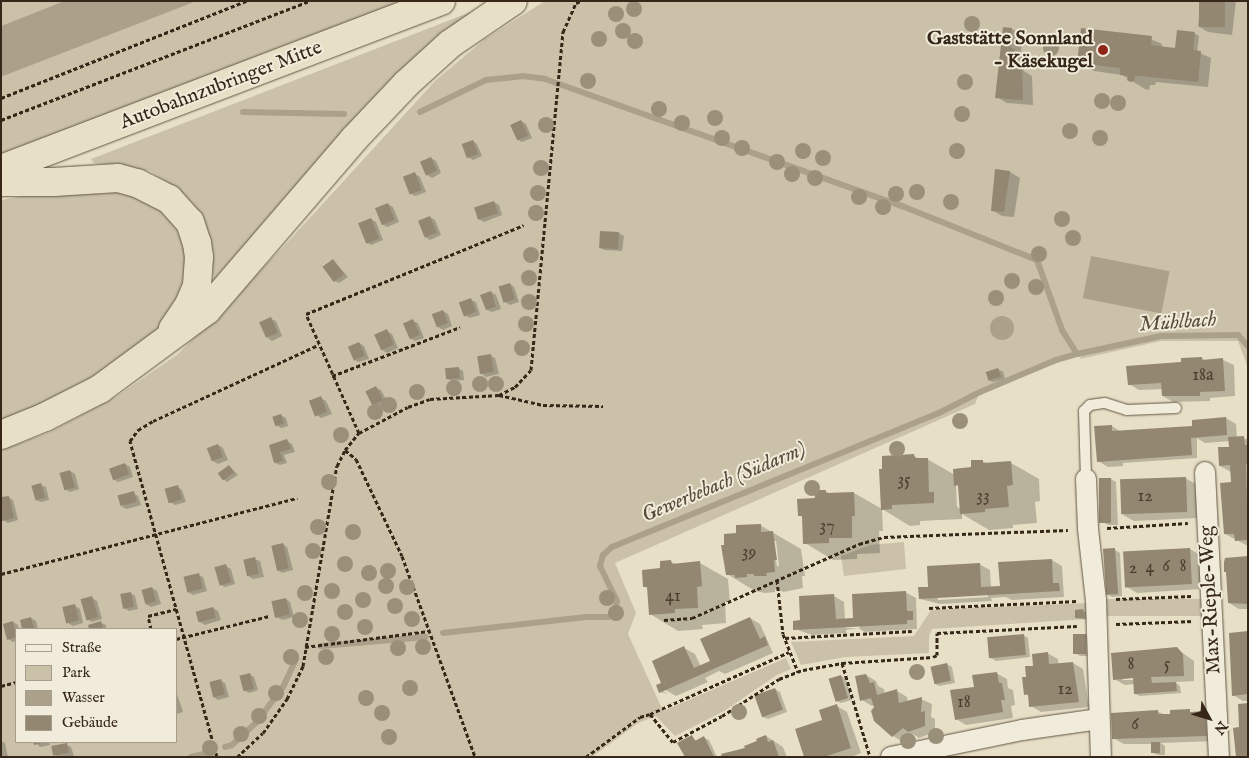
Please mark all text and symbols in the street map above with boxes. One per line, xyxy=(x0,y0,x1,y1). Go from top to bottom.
place label: Gaststätte Sonnland - Käsekugel xyxy=(927,26,1093,73)
street label: Autobahnzubringer Mitte xyxy=(117,35,325,135)
marker: Gaststätte Sonnland - Käsekugel xyxy=(1097,44,1109,56)
water label: Mühlbach xyxy=(1139,308,1217,338)
house number: 18a xyxy=(1192,365,1214,387)
water label: Gewerbebach (Südarm) xyxy=(638,437,810,529)
house number: 35 xyxy=(897,470,911,492)
house number: 33 xyxy=(976,486,990,508)
house number: 12 xyxy=(1137,486,1153,508)
house number: 37 xyxy=(819,516,835,538)
street label: Max-Rieple-Weg xyxy=(1194,525,1226,675)
house number: 39 xyxy=(742,542,756,564)
house number: 6 xyxy=(1162,556,1170,578)
house number: 8 xyxy=(1179,556,1187,578)
house number: 4 xyxy=(1146,557,1154,579)
house number: 2 xyxy=(1129,558,1137,580)
house number: 41 xyxy=(665,586,681,608)
legend xyxy=(15,628,178,743)
text: Straße xyxy=(62,638,101,657)
house number: 8 xyxy=(1127,654,1135,676)
house number: 5 xyxy=(1164,654,1170,676)
text: Park xyxy=(62,663,91,682)
house number: 12 xyxy=(1057,679,1073,701)
text: Wasser xyxy=(62,688,105,707)
house number: 18 xyxy=(957,692,971,714)
north arrow xyxy=(1184,693,1234,743)
text: Gebäude xyxy=(62,713,118,732)
house number: 6 xyxy=(1131,714,1139,736)
text: N xyxy=(1210,717,1231,738)

